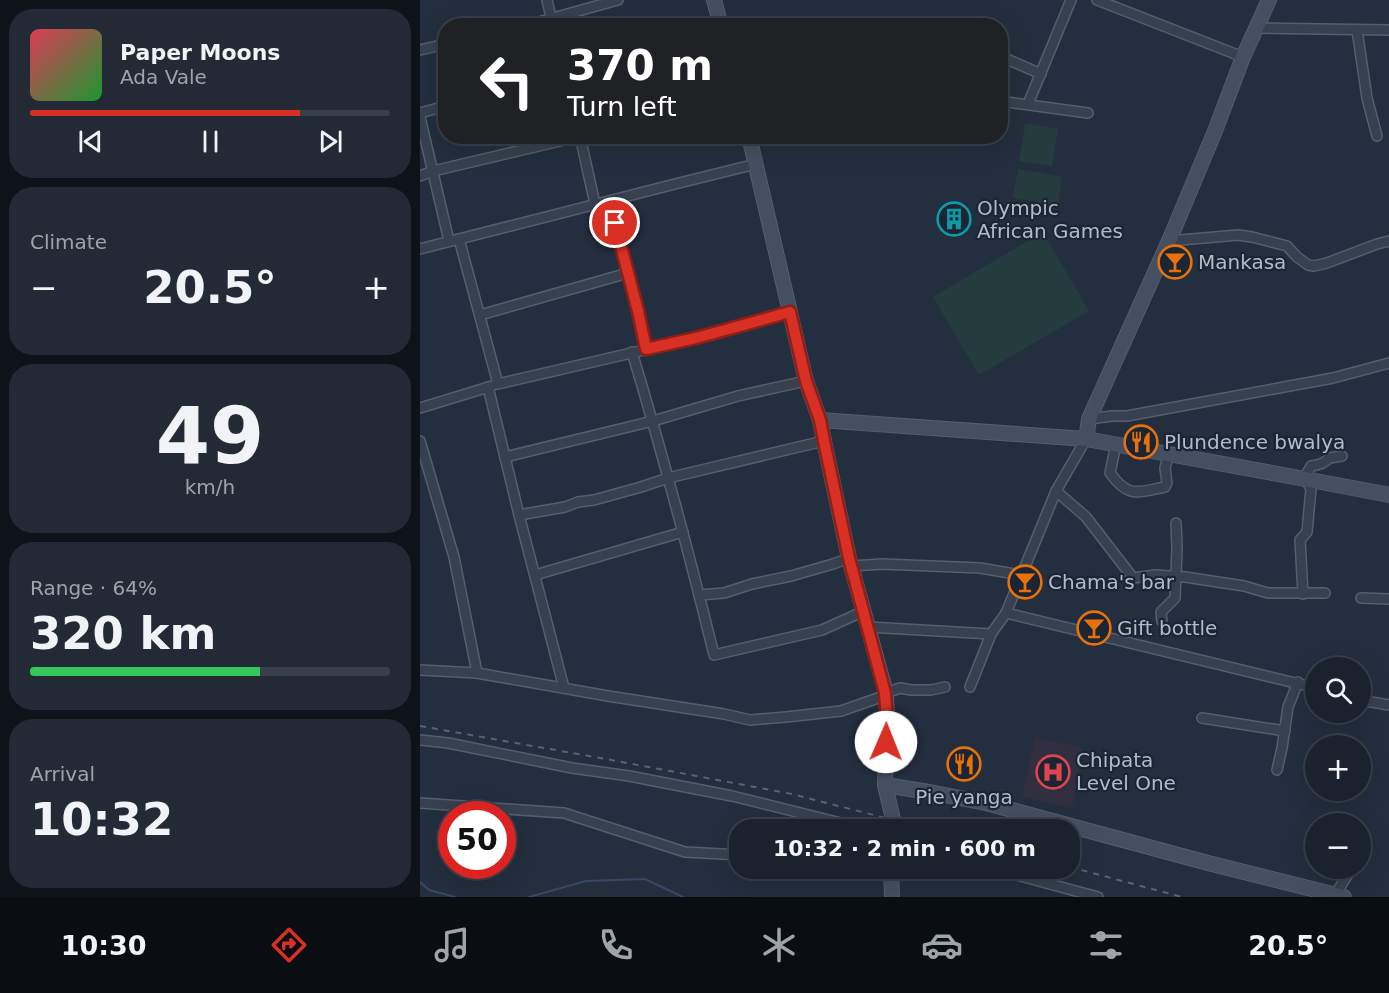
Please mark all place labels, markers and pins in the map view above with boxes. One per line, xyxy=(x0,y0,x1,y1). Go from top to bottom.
place label: Olympic African Games xyxy=(977,196,1123,243)
pin xyxy=(589,197,640,248)
building icon: Olympic African Games xyxy=(936,201,972,237)
bar icon: Mankasa xyxy=(1157,244,1193,280)
place label: Mankasa xyxy=(1198,250,1286,274)
restaurant icon: Plundence bwalya xyxy=(1123,424,1159,460)
place label: Plundence bwalya xyxy=(1164,430,1345,454)
bar icon: Chama's bar xyxy=(1007,564,1043,600)
place label: Chama's bar xyxy=(1048,570,1175,594)
bar icon: Gift bottle xyxy=(1076,610,1112,646)
place label: Gift bottle xyxy=(1117,616,1217,640)
restaurant icon: Pie yanga xyxy=(946,746,982,782)
place label: Chipata Level One xyxy=(1076,748,1176,795)
hospital icon: Chipata Level One xyxy=(1035,754,1071,790)
place label: Pie yanga xyxy=(915,785,1013,809)

